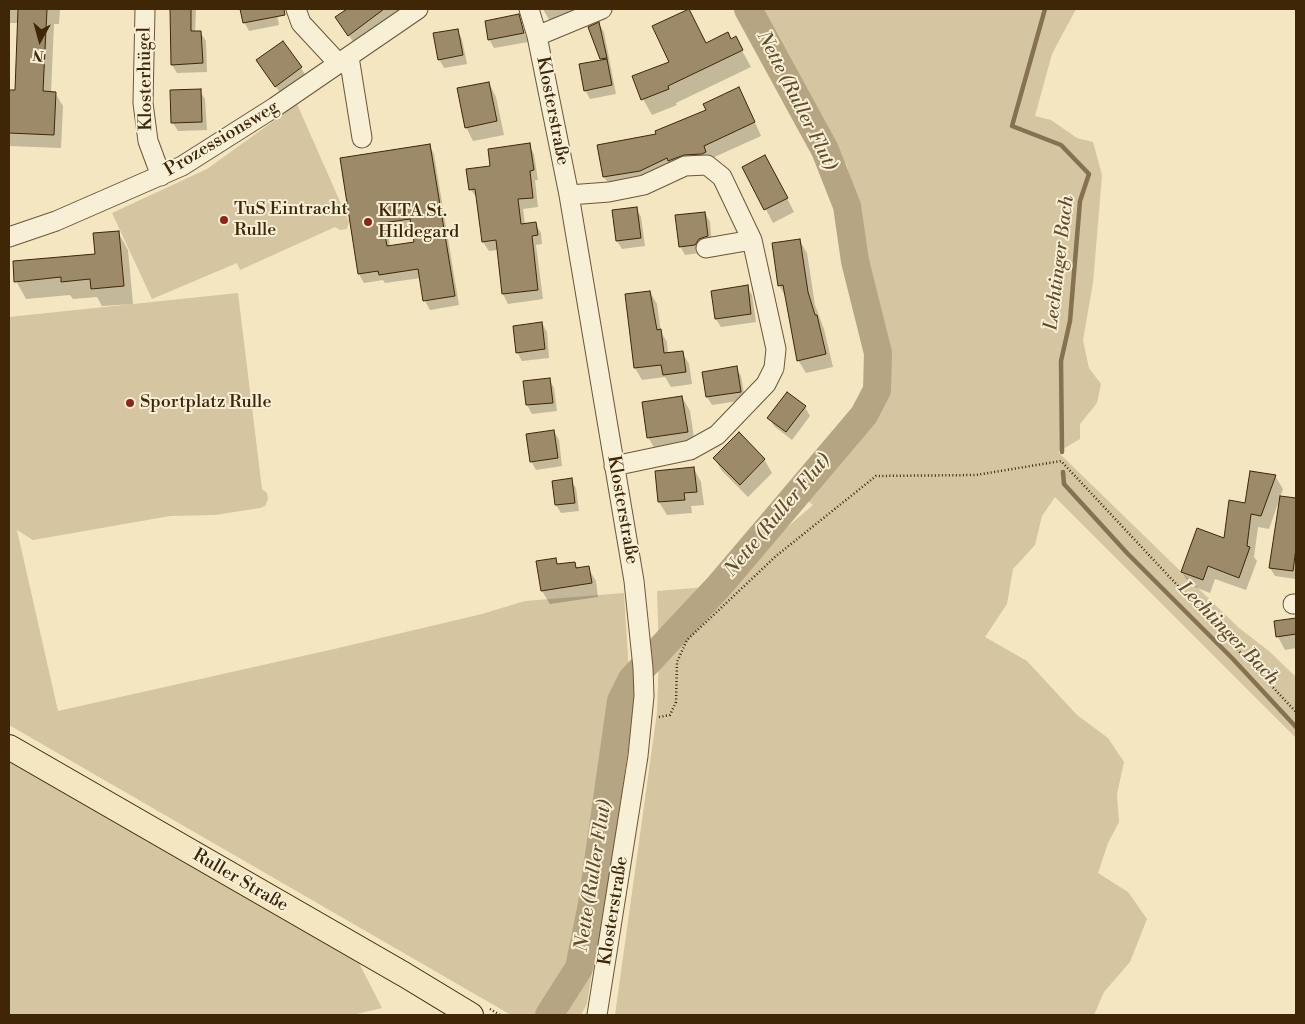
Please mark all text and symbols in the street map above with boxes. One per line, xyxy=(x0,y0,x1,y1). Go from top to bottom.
north arrow xyxy=(15,15,65,65)
street label: Klosterhügel xyxy=(134,27,158,131)
water label: Nette (Ruller Flut) xyxy=(751,28,841,174)
text: N xyxy=(32,45,45,64)
street label: Klosterstraße xyxy=(531,55,573,167)
street label: Prozessionsweg xyxy=(161,96,283,182)
water label: Lechtinger Bach xyxy=(1040,195,1080,331)
place label: TuS Eintracht Rulle xyxy=(234,199,348,242)
place label: KITA St. Hildegard xyxy=(378,201,459,243)
marker: TuS Eintracht Rulle xyxy=(218,214,230,226)
marker: KITA St. Hildegard xyxy=(362,216,374,228)
place label: Sportplatz Rulle xyxy=(140,392,272,414)
marker: Sportplatz Rulle xyxy=(124,397,136,409)
water label: Nette (Ruller Flut) xyxy=(720,450,836,582)
street label: Klosterstraße xyxy=(602,454,642,566)
water label: Lechtinger Bach xyxy=(1173,578,1283,690)
water label: Nette (Ruller Flut) xyxy=(571,799,617,953)
street label: Ruller Straße xyxy=(188,845,292,917)
street label: Klosterstraße xyxy=(595,855,633,967)

